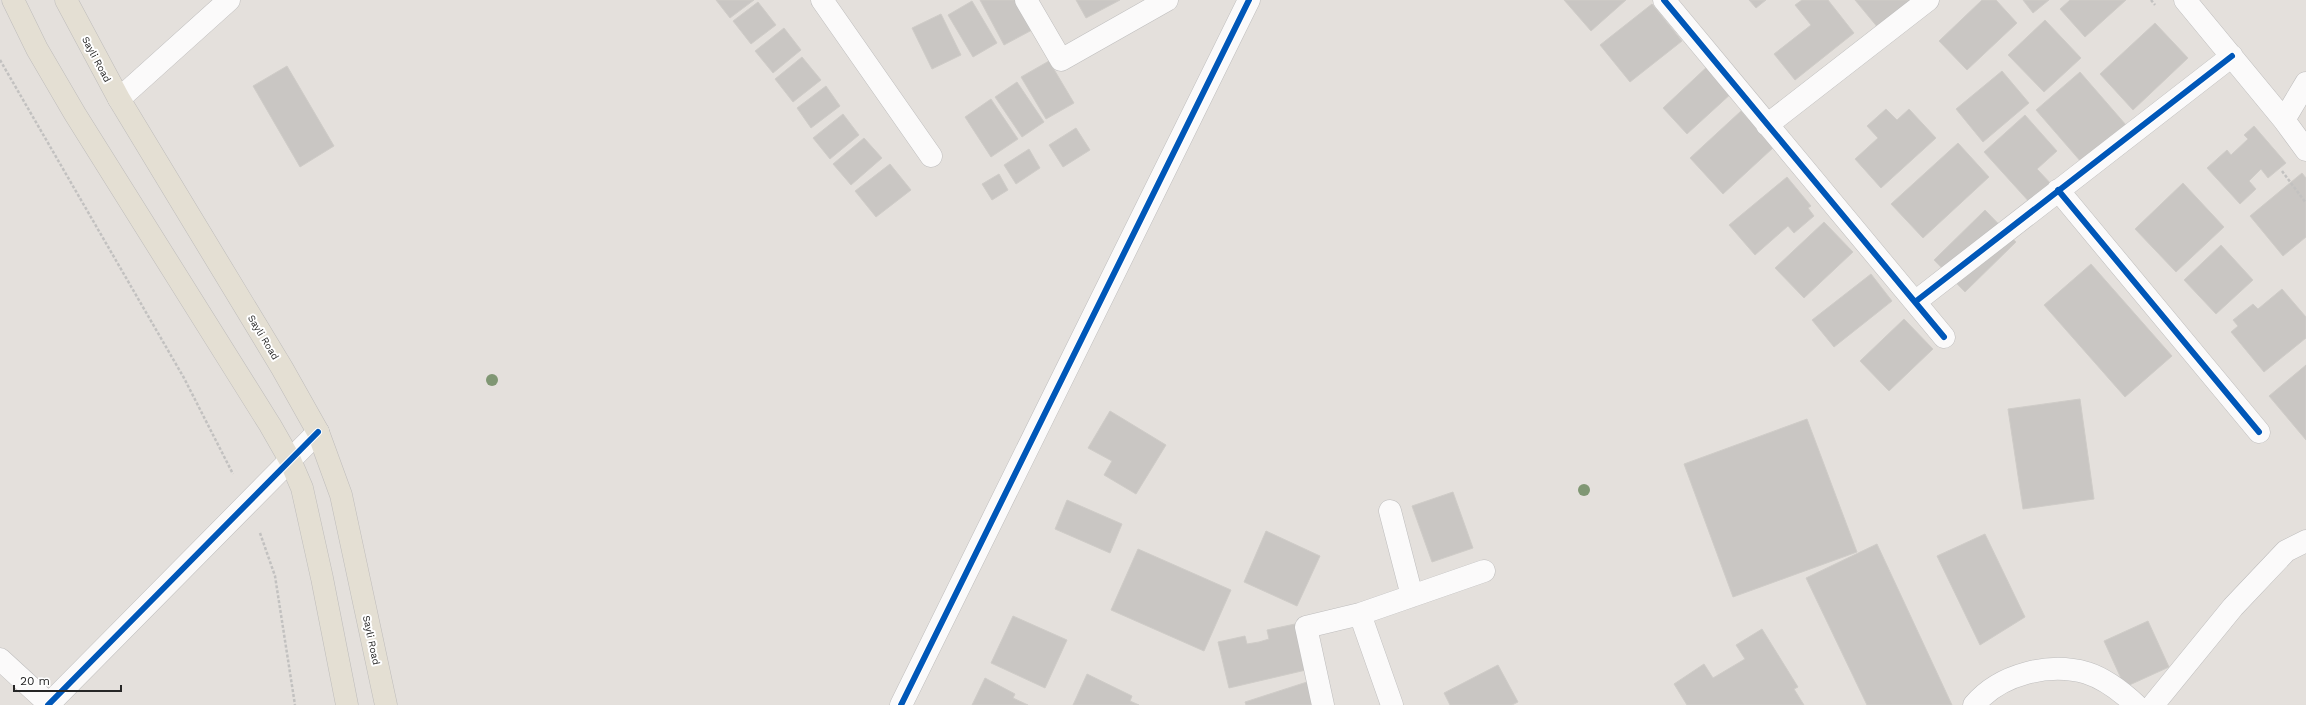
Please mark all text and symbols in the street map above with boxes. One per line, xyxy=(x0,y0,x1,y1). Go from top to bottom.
street label: Sayli Road xyxy=(80,34,113,84)
street label: Sayli Road xyxy=(246,313,281,362)
street label: Sayli Road xyxy=(361,614,382,666)
scale bar xyxy=(14,667,121,693)
text: 20 m xyxy=(20,674,50,688)

